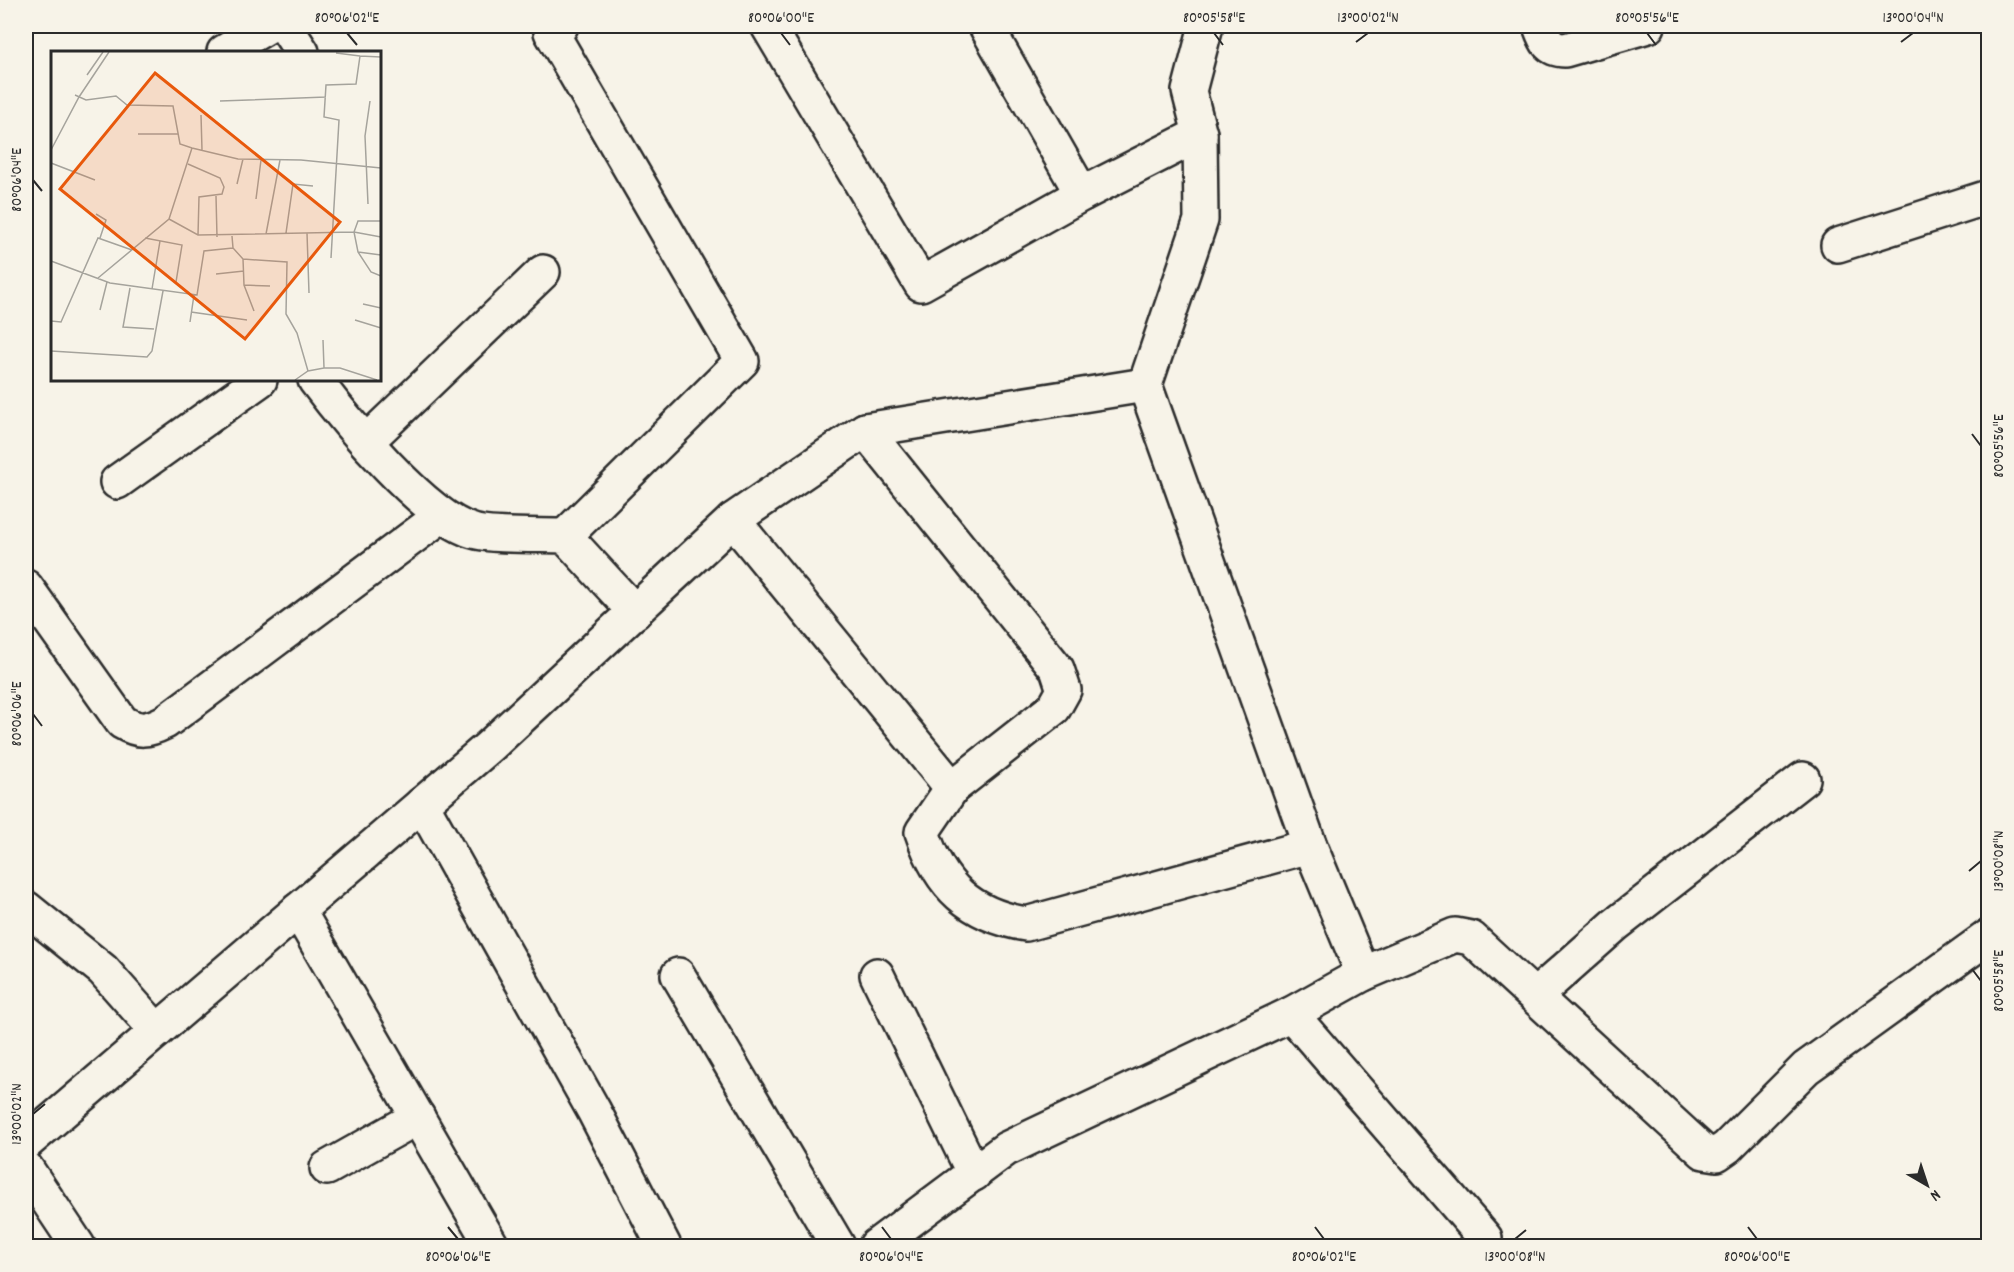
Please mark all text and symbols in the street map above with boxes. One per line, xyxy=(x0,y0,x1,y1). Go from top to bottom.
text: 80°06'02"E xyxy=(315,8,379,30)
text: 80°06'00"E xyxy=(748,8,814,30)
text: 80°05'58"E xyxy=(1183,8,1245,30)
text: 13°00'02"N xyxy=(1337,8,1399,30)
text: 80°05'56"E xyxy=(1615,8,1679,30)
text: 13°00'04"N xyxy=(1882,8,1944,30)
inset map xyxy=(51,51,381,381)
text: 80°06'04"E xyxy=(7,148,29,212)
text: 80°05'56"E xyxy=(1989,414,2011,478)
text: 80°06'06"E xyxy=(7,681,29,747)
text: 13°00'08"N xyxy=(1989,830,2011,892)
text: 80°05'58"E xyxy=(1989,950,2011,1012)
text: 13°00'02"N xyxy=(7,1083,29,1145)
north arrow xyxy=(1897,1155,1957,1215)
text: N xyxy=(1924,1183,1945,1206)
text: 80°06'06"E xyxy=(425,1247,491,1269)
text: 80°06'04"E xyxy=(859,1247,923,1269)
text: 80°06'02"E xyxy=(1292,1247,1356,1269)
text: 13°00'08"N xyxy=(1484,1247,1546,1269)
text: 80°06'00"E xyxy=(1724,1247,1790,1269)

